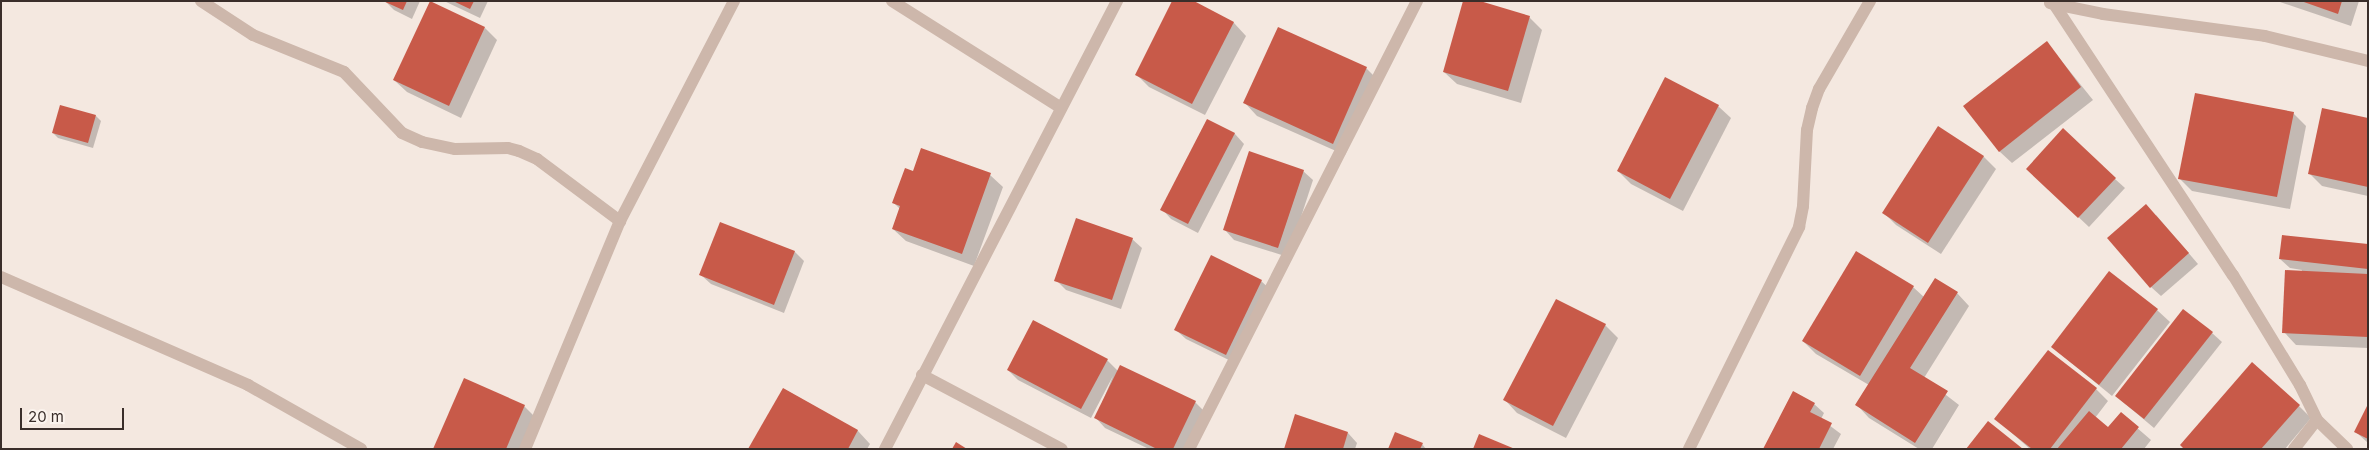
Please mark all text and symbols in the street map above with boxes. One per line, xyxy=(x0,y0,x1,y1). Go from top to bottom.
scale bar xyxy=(22,398,126,430)
text: 20 m xyxy=(28,407,64,426)

